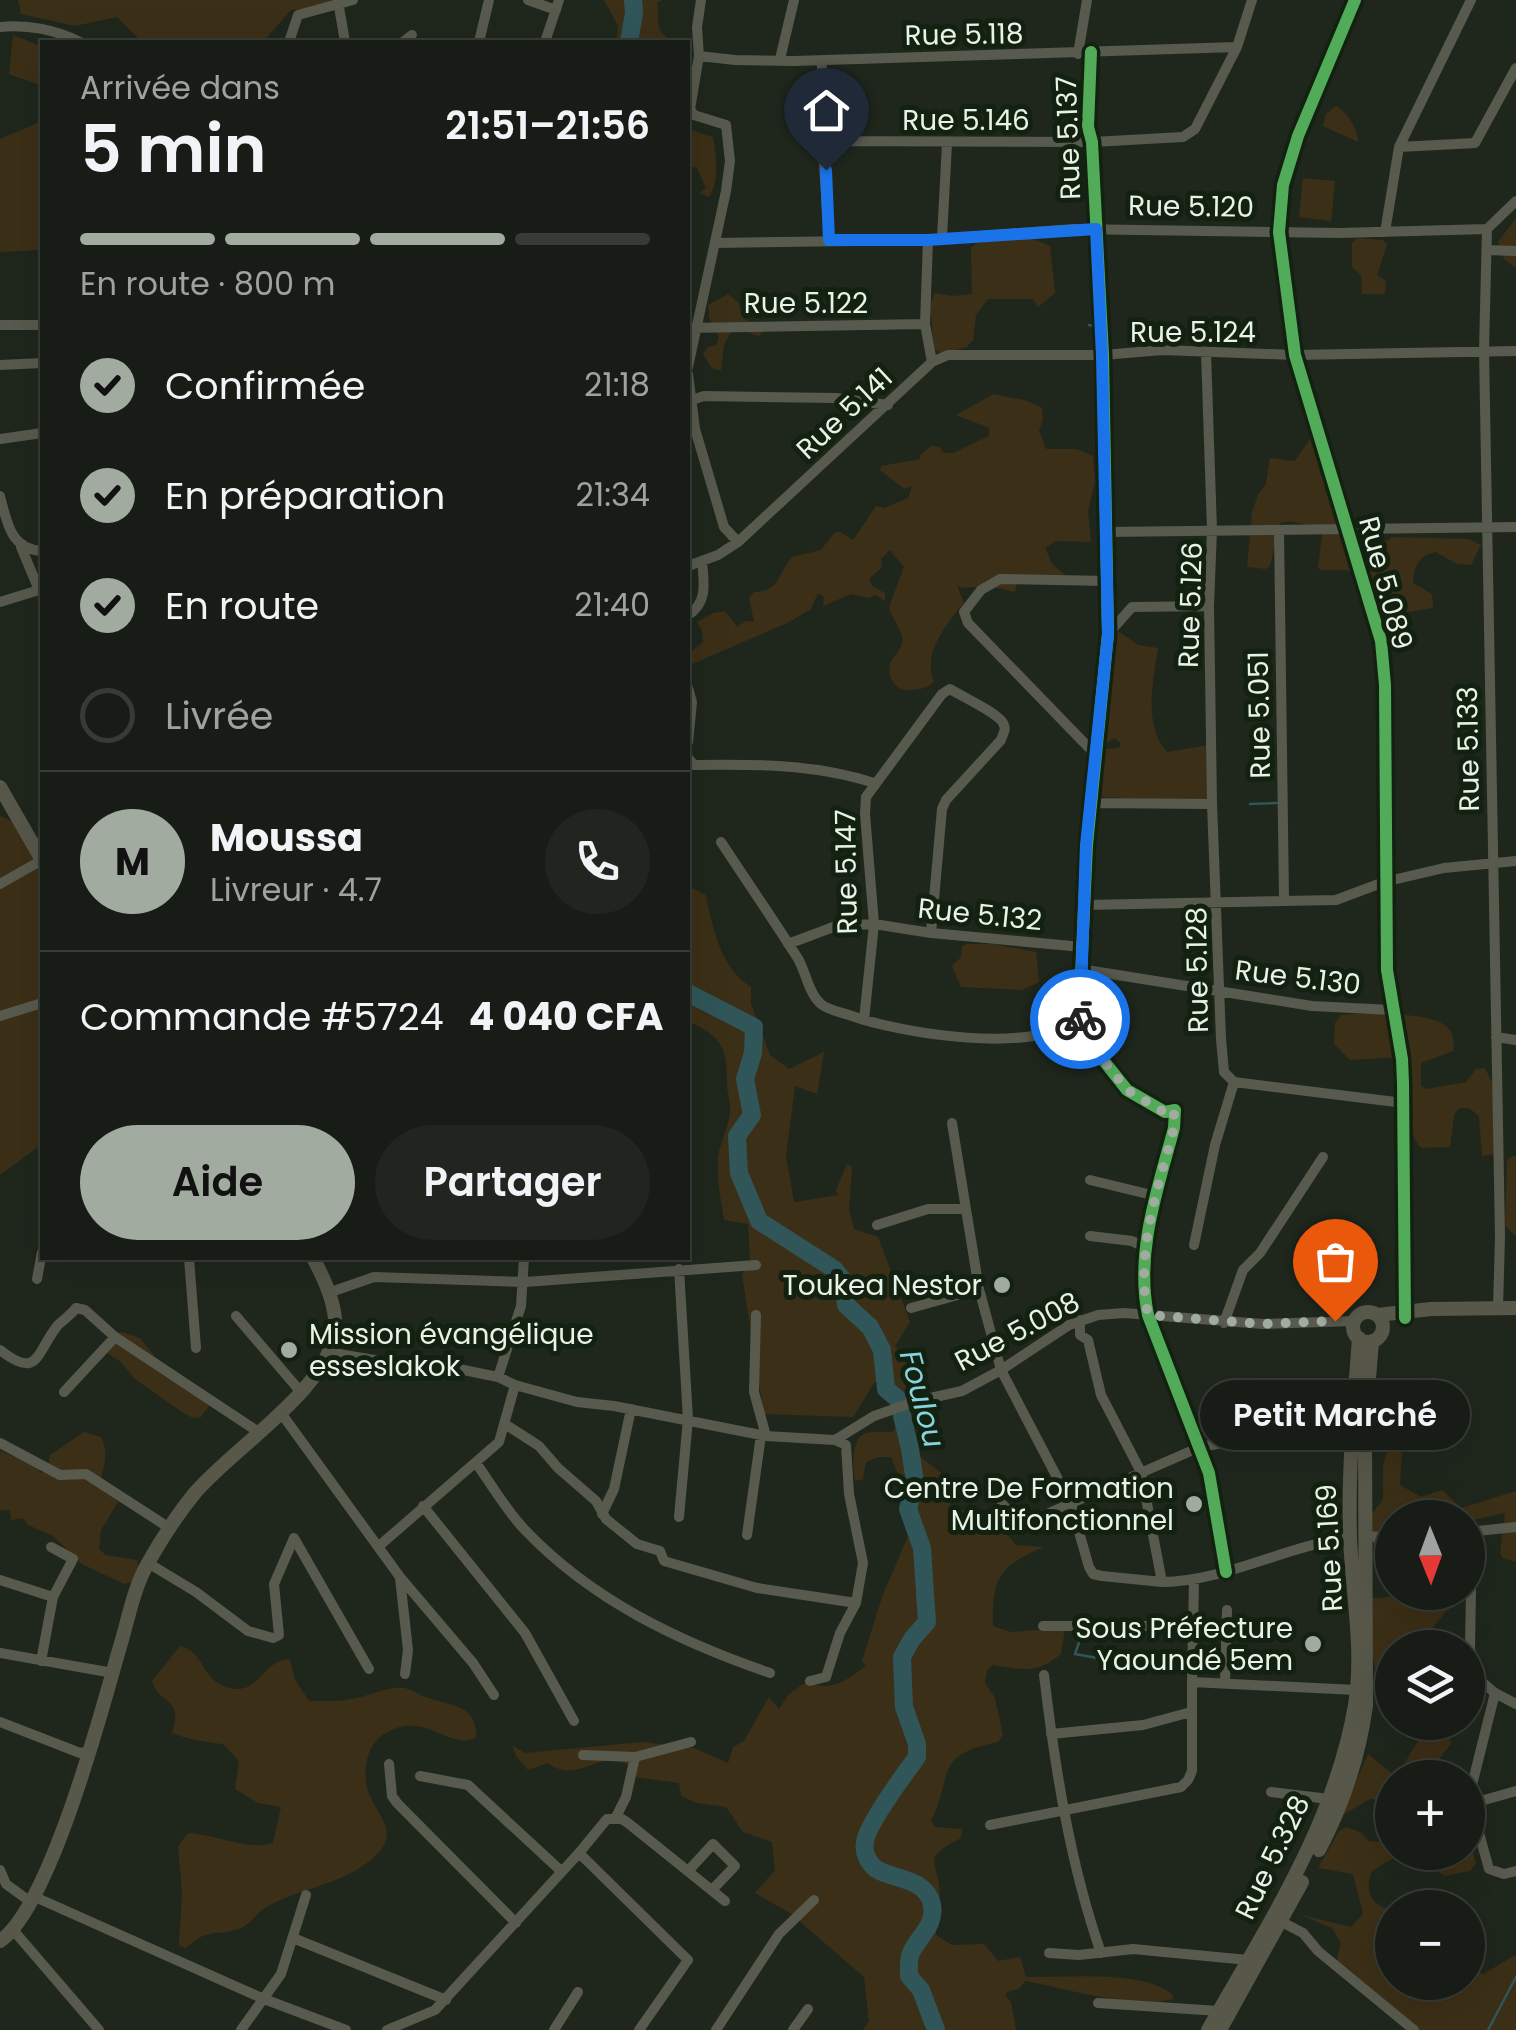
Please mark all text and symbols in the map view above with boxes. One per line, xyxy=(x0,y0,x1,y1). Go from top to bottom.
street label: Rue 5.118 xyxy=(904,14,1024,55)
text: Arrivée dans xyxy=(80,65,280,110)
pin xyxy=(784,68,869,171)
street label: Rue 5.137 xyxy=(1047,75,1090,201)
icon: home xyxy=(799,83,854,138)
text: 21:51–21:56 xyxy=(445,99,650,152)
street label: Rue 5.146 xyxy=(902,101,1030,140)
text: 5 min xyxy=(80,104,267,195)
street label: Rue 5.120 xyxy=(1128,186,1254,227)
text: En route · 800 m xyxy=(80,261,336,306)
street label: Rue 5.122 xyxy=(744,284,868,323)
street label: Rue 5.124 xyxy=(1130,313,1256,352)
icon: check xyxy=(80,358,135,413)
text: Confirmée xyxy=(165,359,365,412)
street label: Rue 5.141 xyxy=(788,359,901,468)
text: 21:18 xyxy=(584,362,650,407)
icon: check xyxy=(80,468,135,523)
text: En préparation xyxy=(165,469,445,522)
text: 21:34 xyxy=(576,472,650,517)
street label: Rue 5.089 xyxy=(1349,512,1422,654)
street label: Rue 5.126 xyxy=(1169,541,1212,669)
icon: check xyxy=(80,578,135,633)
text: En route xyxy=(165,579,319,632)
text: 21:40 xyxy=(574,582,650,627)
street label: Rue 5.051 xyxy=(1239,651,1280,779)
street label: Rue 5.133 xyxy=(1448,686,1489,812)
text: Livrée xyxy=(165,689,273,742)
button: phone xyxy=(545,809,650,914)
street label: Rue 5.147 xyxy=(826,809,867,935)
text: Moussa xyxy=(210,811,363,864)
text: M xyxy=(115,835,150,888)
text: Livreur · 4.7 xyxy=(210,867,382,912)
street label: Rue 5.132 xyxy=(916,889,1044,940)
street label: Rue 5.128 xyxy=(1177,907,1218,1033)
street label: Rue 5.130 xyxy=(1233,950,1363,1005)
courier xyxy=(1030,969,1130,1069)
text: Commande #5724 xyxy=(80,990,444,1043)
text: 4 040 CFA xyxy=(469,990,664,1043)
icon: bike xyxy=(1053,992,1108,1047)
button: Aide xyxy=(80,1125,355,1240)
button: Partager xyxy=(375,1125,650,1240)
pin xyxy=(1293,1219,1378,1322)
icon: bag xyxy=(1308,1234,1363,1289)
place label: Toukea Nestor xyxy=(783,1266,982,1305)
marker: Toukea Nestor xyxy=(991,1274,1013,1296)
street label: Rue 5.008 xyxy=(948,1282,1086,1381)
place label: Mission évangélique esseslakok xyxy=(309,1315,594,1386)
marker: Mission évangélique esseslakok xyxy=(278,1339,300,1361)
water label: Foulou xyxy=(889,1345,956,1452)
callout: Petit Marché xyxy=(1200,1381,1470,1451)
text: Petit Marché xyxy=(1233,1392,1437,1437)
place label: Centre De Formation Multifonctionnel xyxy=(884,1469,1174,1540)
street label: Rue 5.169 xyxy=(1307,1483,1352,1613)
marker: Centre De Formation Multifonctionnel xyxy=(1183,1493,1205,1515)
north arrow xyxy=(1375,1500,1485,1610)
map controls xyxy=(1375,1500,1485,2000)
place label: Sous Préfecture Yaoundé 5em xyxy=(1075,1609,1293,1680)
button: layers xyxy=(1375,1630,1485,1740)
marker: Sous Préfecture Yaoundé 5em xyxy=(1302,1633,1324,1655)
button: + xyxy=(1375,1760,1485,1870)
street label: Rue 5.328 xyxy=(1226,1789,1319,1926)
button: − xyxy=(1375,1890,1485,2000)

